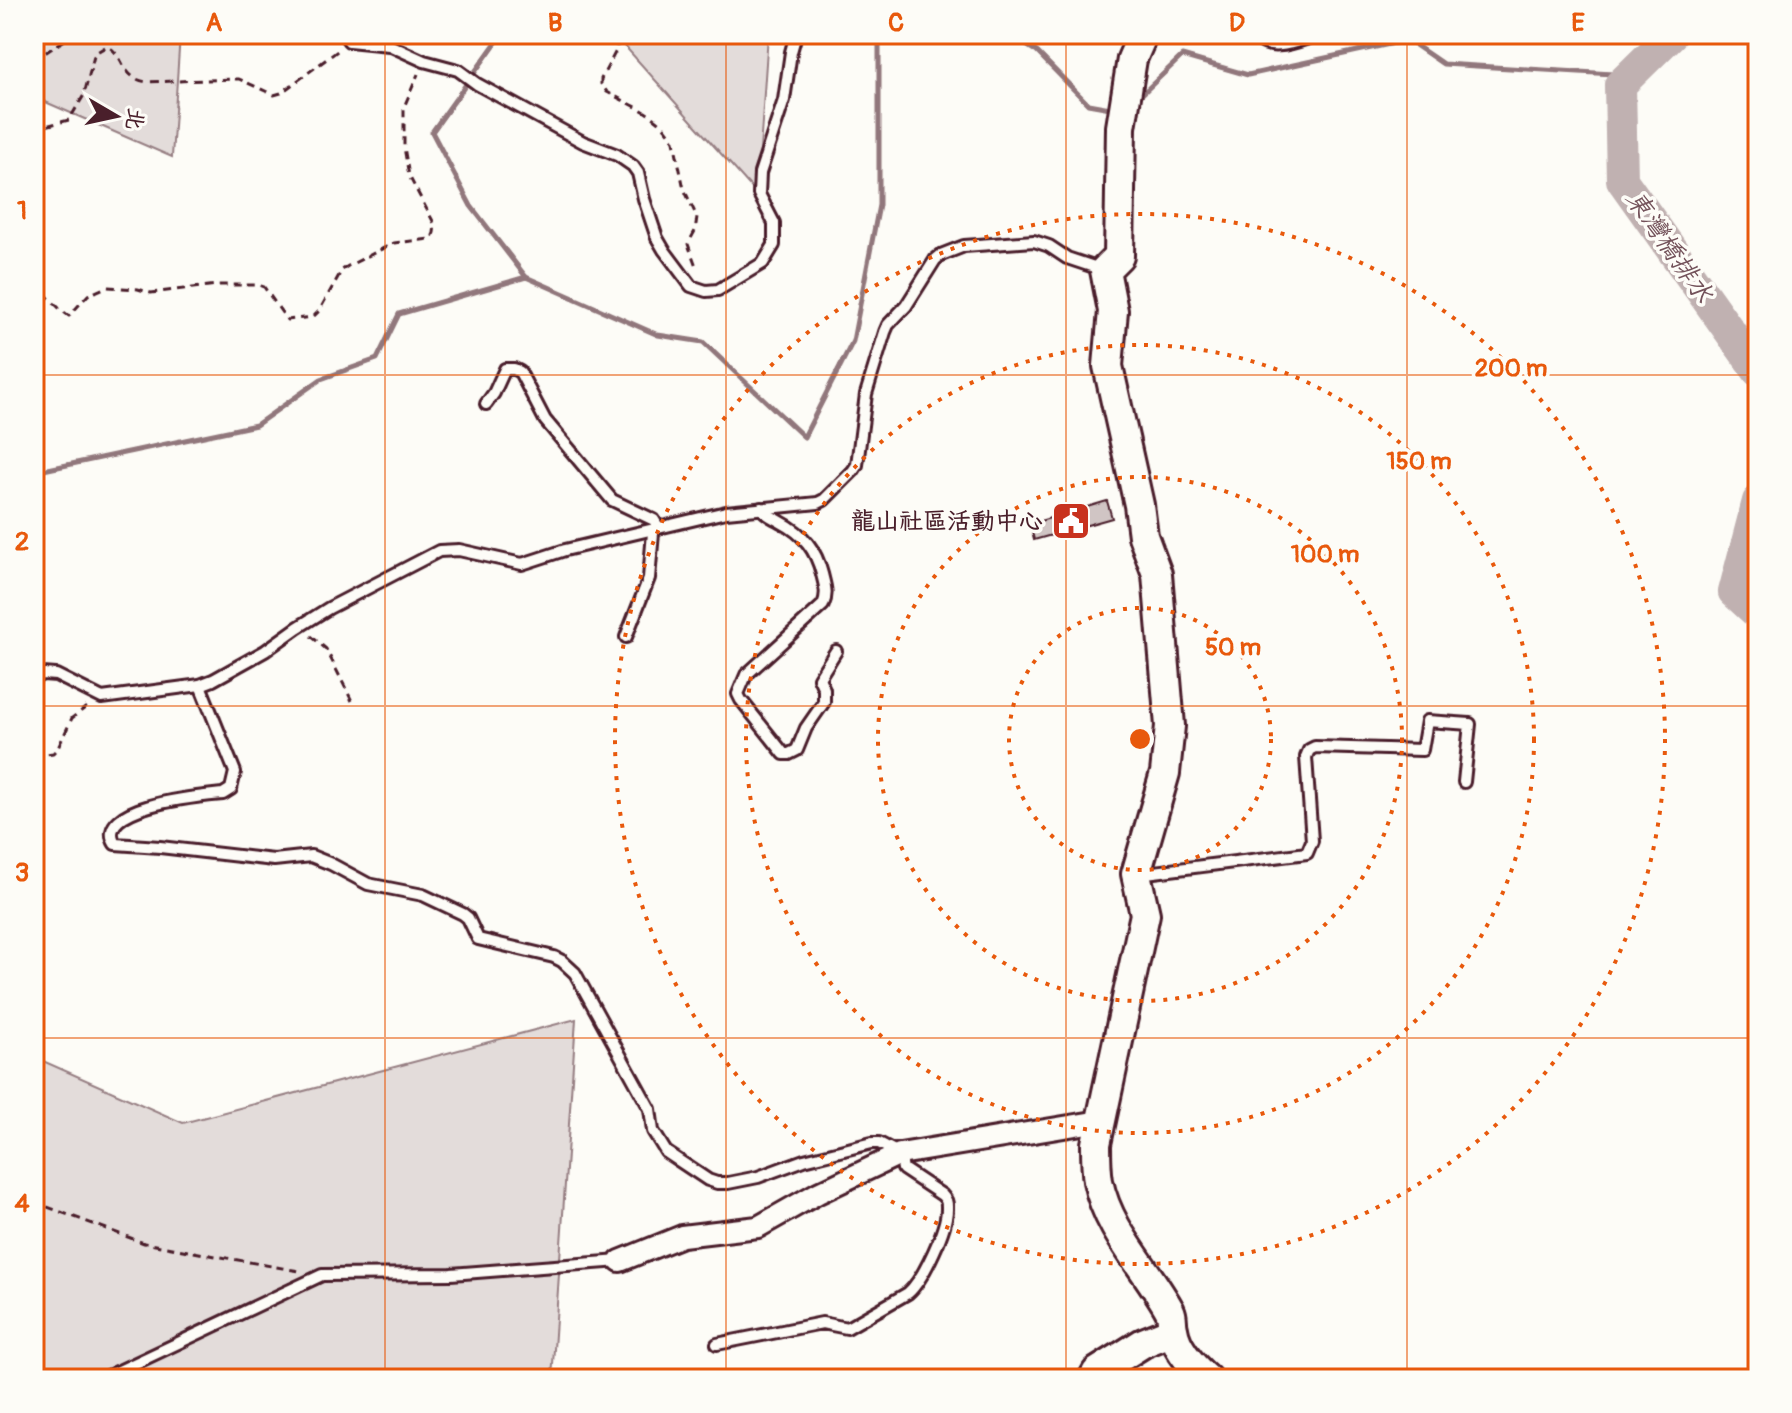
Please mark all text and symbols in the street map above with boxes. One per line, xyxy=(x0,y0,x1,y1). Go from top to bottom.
text: A xyxy=(206,7,223,39)
text: B xyxy=(548,7,562,39)
text: C xyxy=(888,7,904,39)
text: D xyxy=(1229,7,1245,39)
text: E xyxy=(1571,7,1585,39)
north arrow xyxy=(76,76,156,156)
text: 北 xyxy=(119,106,150,132)
water label: 東灣橋排水 xyxy=(1619,184,1720,310)
text: 1 xyxy=(17,195,27,227)
text: 200 m xyxy=(1475,354,1547,383)
text: 150 m xyxy=(1386,447,1452,476)
public building icon: 龍山社區活動中心 xyxy=(1050,500,1092,542)
place label: 龍山社區活動中心 xyxy=(851,507,1043,536)
text: 2 xyxy=(15,526,29,558)
text: 100 m xyxy=(1291,540,1359,569)
text: 50 m xyxy=(1205,633,1261,662)
centre of rings xyxy=(1126,725,1154,753)
text: 3 xyxy=(15,857,29,889)
text: 4 xyxy=(14,1188,30,1220)

